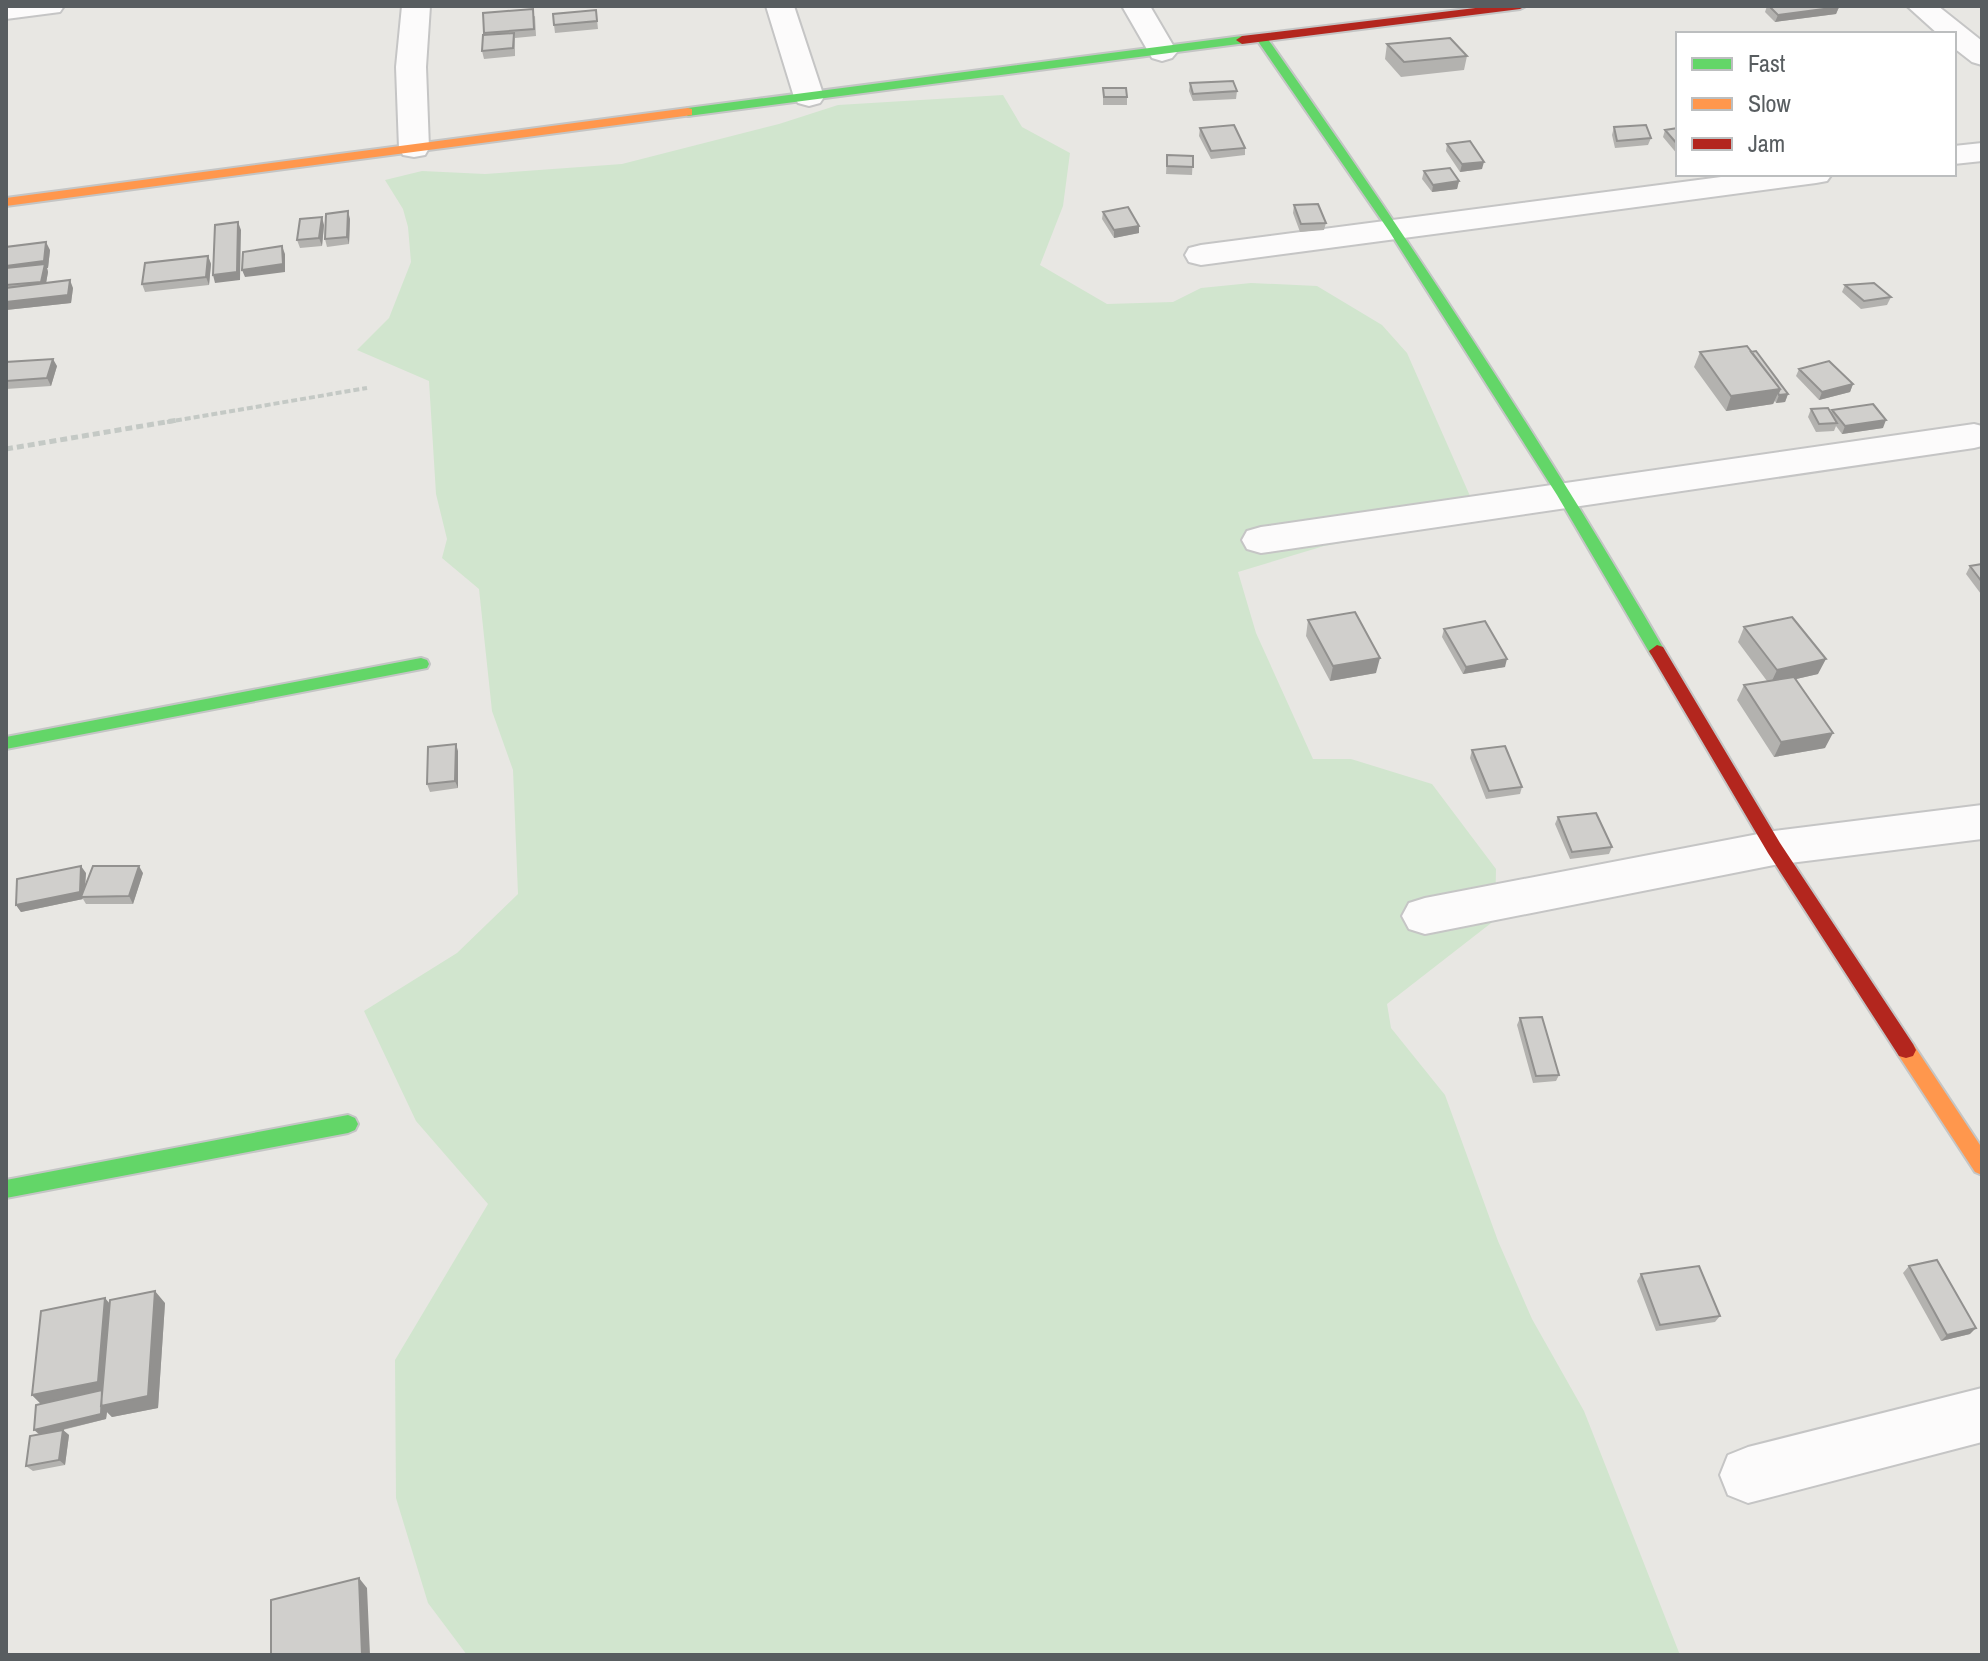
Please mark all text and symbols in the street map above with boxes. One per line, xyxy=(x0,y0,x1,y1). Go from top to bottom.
legend xyxy=(1676,32,1956,176)
text: Fast xyxy=(1748,47,1786,79)
text: Slow xyxy=(1748,87,1791,119)
text: Jam xyxy=(1748,127,1785,159)

